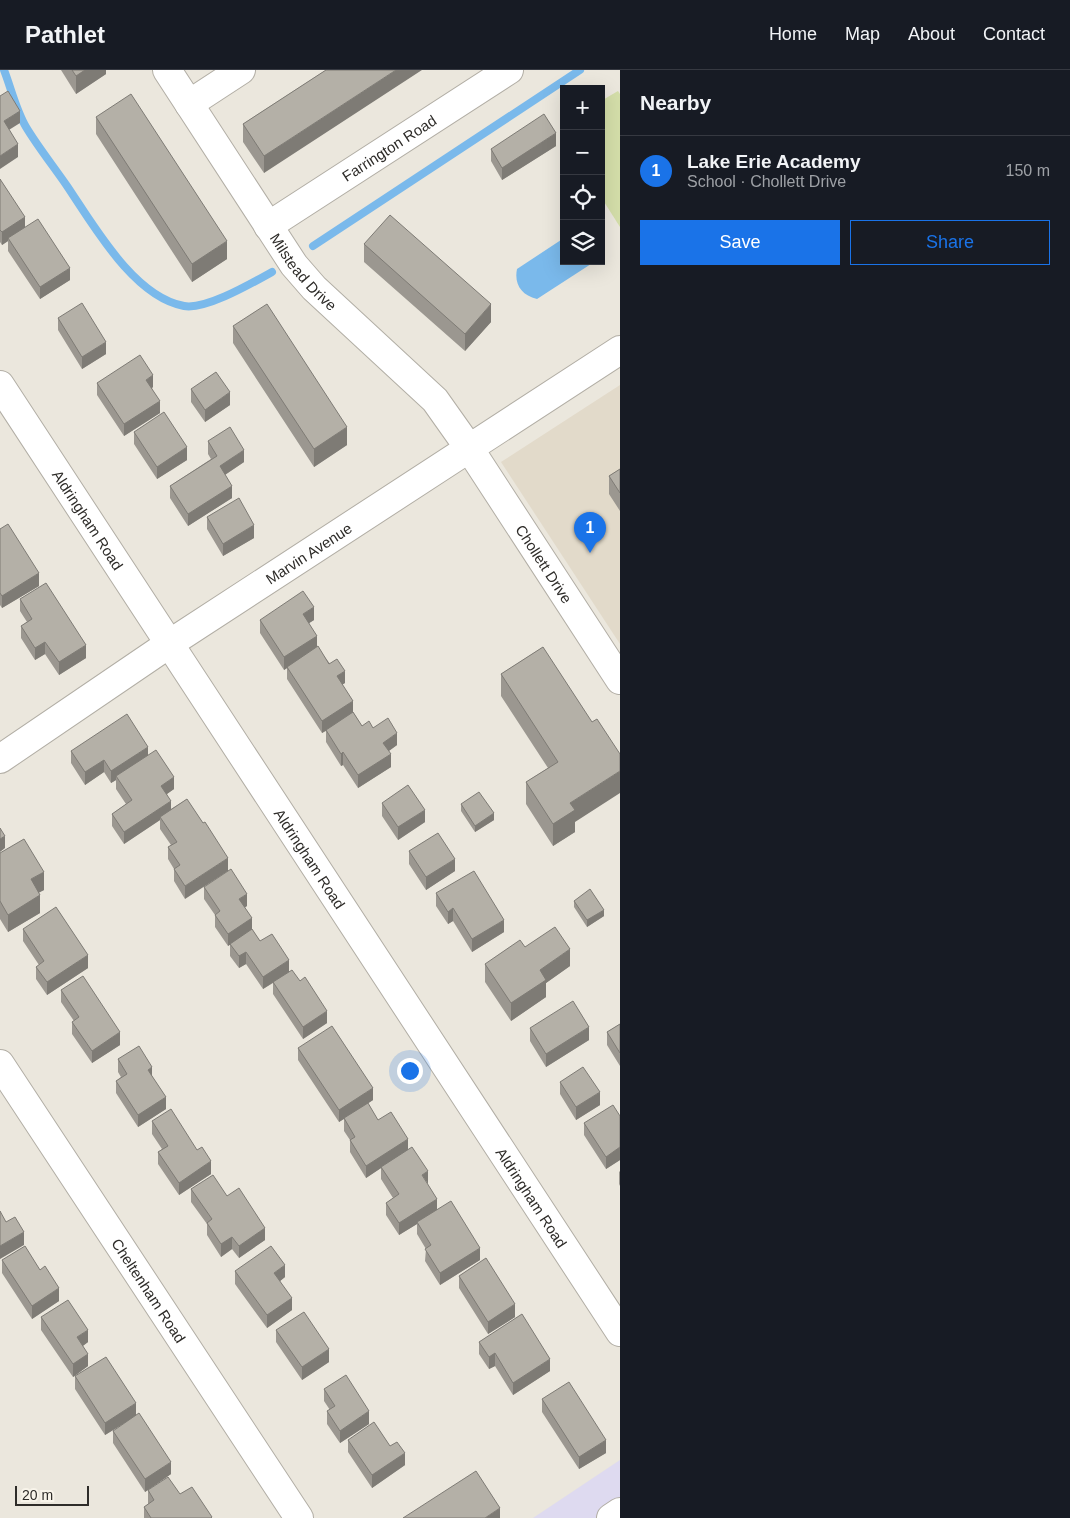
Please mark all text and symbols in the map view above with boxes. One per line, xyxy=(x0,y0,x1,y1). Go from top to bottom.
text: Pathlet xyxy=(25,21,105,48)
text: Home xyxy=(769,24,817,44)
text: Map xyxy=(845,24,880,44)
text: About xyxy=(908,24,955,44)
text: Contact xyxy=(983,24,1045,44)
map controls xyxy=(560,85,605,265)
button: + xyxy=(560,85,605,130)
text: Nearby xyxy=(640,91,711,114)
street label: Farrington Road xyxy=(339,111,439,184)
button: − xyxy=(560,130,605,175)
text: Lake Erie Academy xyxy=(687,151,861,172)
text: 1 xyxy=(652,162,660,179)
text: 150 m xyxy=(1006,162,1050,179)
text: School · Chollett Drive xyxy=(687,173,846,190)
button: locate xyxy=(560,175,605,220)
button: layers xyxy=(560,220,605,265)
button: Save xyxy=(640,220,840,265)
button: Share xyxy=(850,220,1050,265)
street label: Milstead Drive xyxy=(267,230,341,314)
street label: Aldringham Road xyxy=(49,467,127,573)
pin: 1 xyxy=(574,512,606,553)
street label: Marvin Avenue xyxy=(262,519,355,587)
street label: Chollett Drive xyxy=(513,521,576,606)
street label: Aldringham Road xyxy=(271,805,349,912)
your location xyxy=(397,1058,423,1084)
street label: Aldringham Road xyxy=(493,1144,571,1251)
street label: Cheltenham Road xyxy=(109,1235,189,1346)
scale bar xyxy=(15,1483,89,1506)
text: 20 m xyxy=(22,1487,53,1503)

